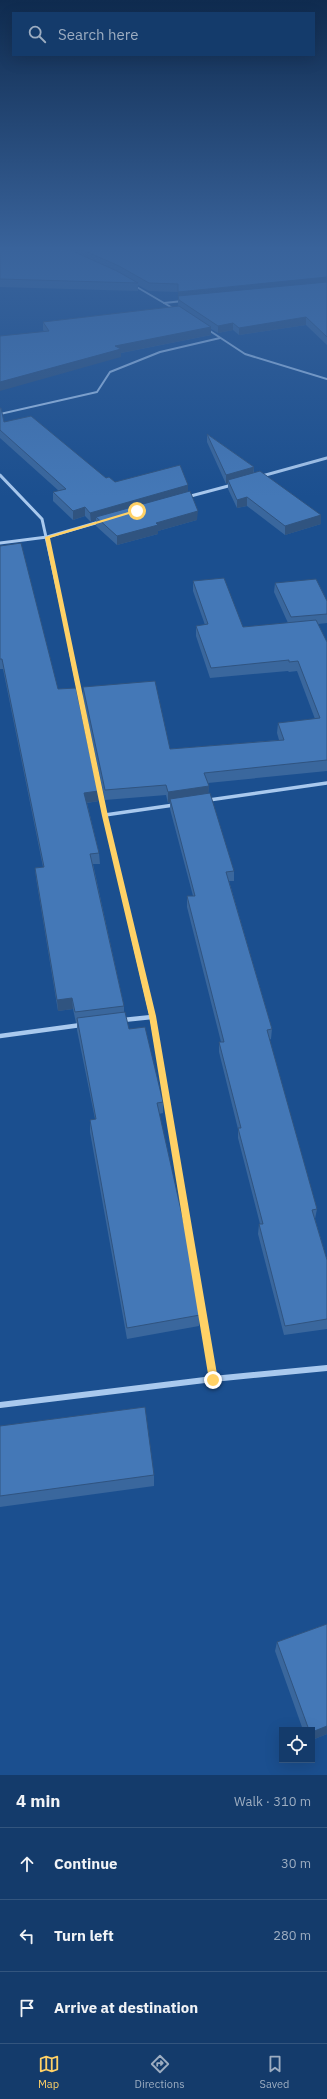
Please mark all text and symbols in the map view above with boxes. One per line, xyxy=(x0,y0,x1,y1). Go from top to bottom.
search box xyxy=(12,12,315,56)
icon: search xyxy=(26,23,48,45)
text: Search here xyxy=(58,25,138,44)
route start xyxy=(128,502,146,520)
route end xyxy=(204,1371,222,1389)
map controls xyxy=(279,1727,315,1763)
button: locate xyxy=(279,1727,315,1763)
text: 4 min xyxy=(16,1790,60,1812)
text: Walk · 310 m xyxy=(234,1793,311,1810)
icon: ahead xyxy=(16,1853,38,1875)
text: Continue xyxy=(54,1854,118,1873)
text: 30 m xyxy=(281,1855,311,1872)
icon: left xyxy=(16,1925,38,1947)
text: Turn left xyxy=(54,1926,114,1945)
text: 280 m xyxy=(273,1927,311,1944)
icon: arrive xyxy=(16,1997,38,2019)
text: Arrive at destination xyxy=(54,1998,198,2017)
tab: Map xyxy=(38,2053,60,2091)
tab: Directions xyxy=(135,2053,185,2091)
tab: Saved xyxy=(260,2053,289,2091)

